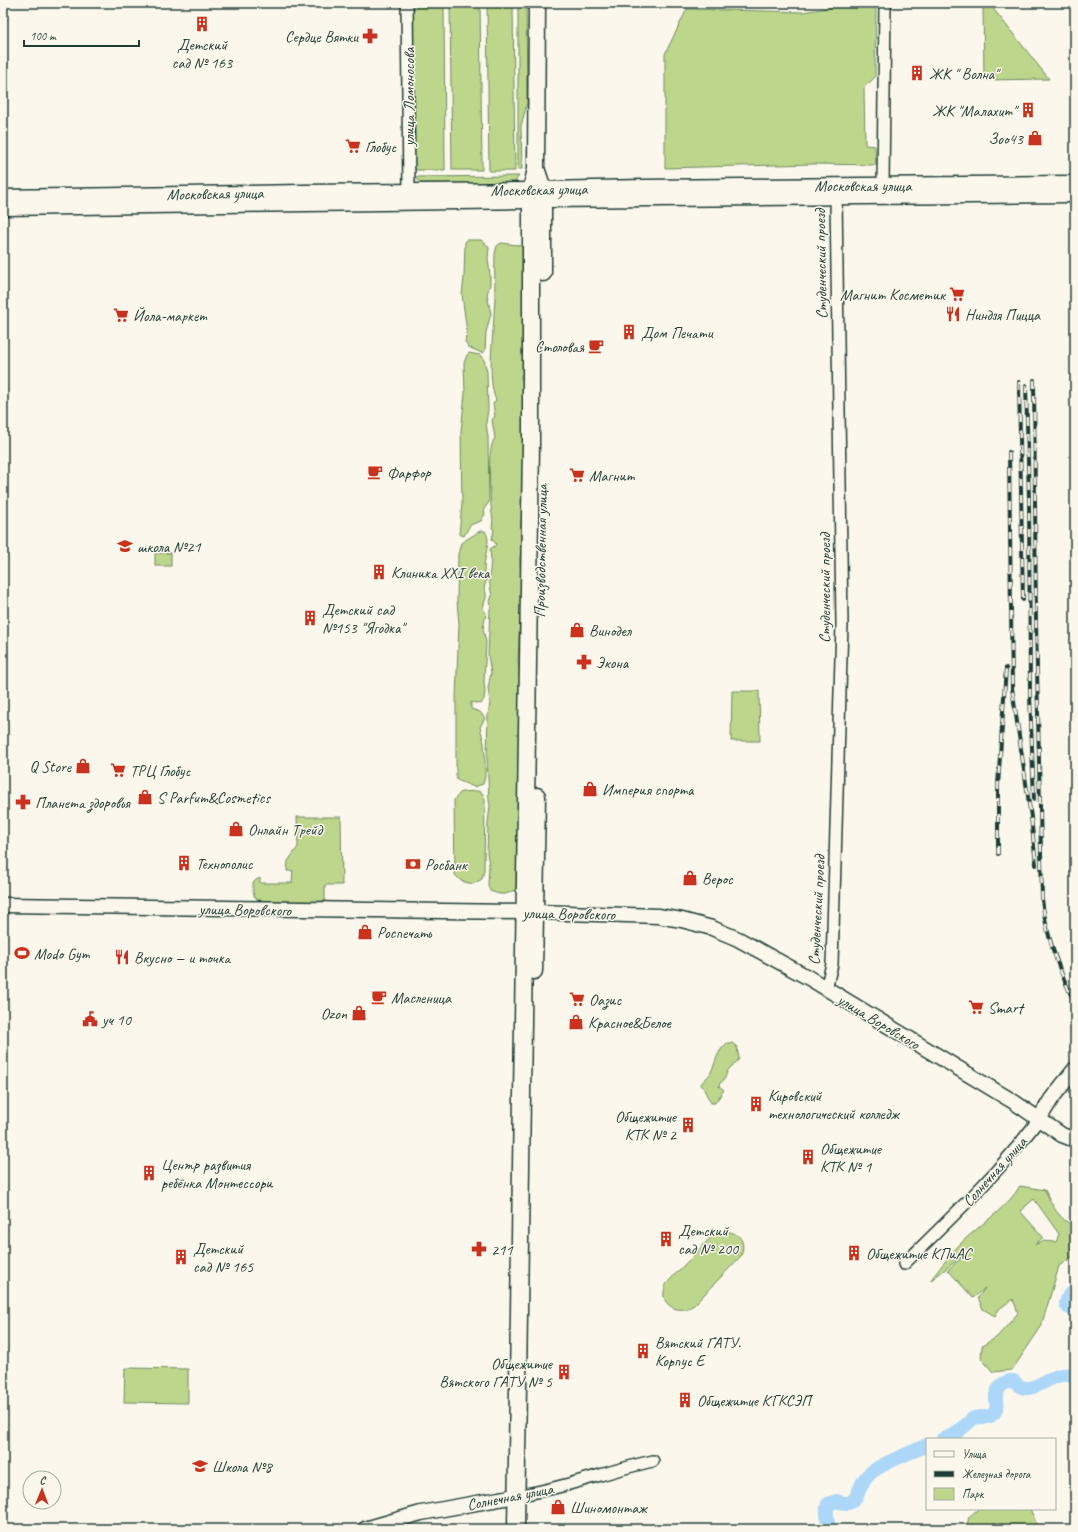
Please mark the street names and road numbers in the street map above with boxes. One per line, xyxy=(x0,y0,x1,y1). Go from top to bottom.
street label: улица Ломоносова xyxy=(399,46,419,147)
street label: Московская улица xyxy=(815,176,912,196)
street label: Московская улица xyxy=(490,179,589,201)
street label: Московская улица xyxy=(166,183,265,205)
street label: Студенческий проезд xyxy=(810,208,832,319)
street label: Производственная улица xyxy=(530,483,552,618)
street label: Студенческий проезд xyxy=(815,532,835,643)
street label: Студенческий проезд xyxy=(804,853,830,965)
street label: улица Воровского xyxy=(198,899,293,921)
street label: улица Воровского xyxy=(522,903,617,925)
street label: улица Воровского xyxy=(833,989,924,1055)
street label: Солнечная улица xyxy=(958,1132,1032,1211)
street label: Солнечная улица xyxy=(465,1479,556,1515)

